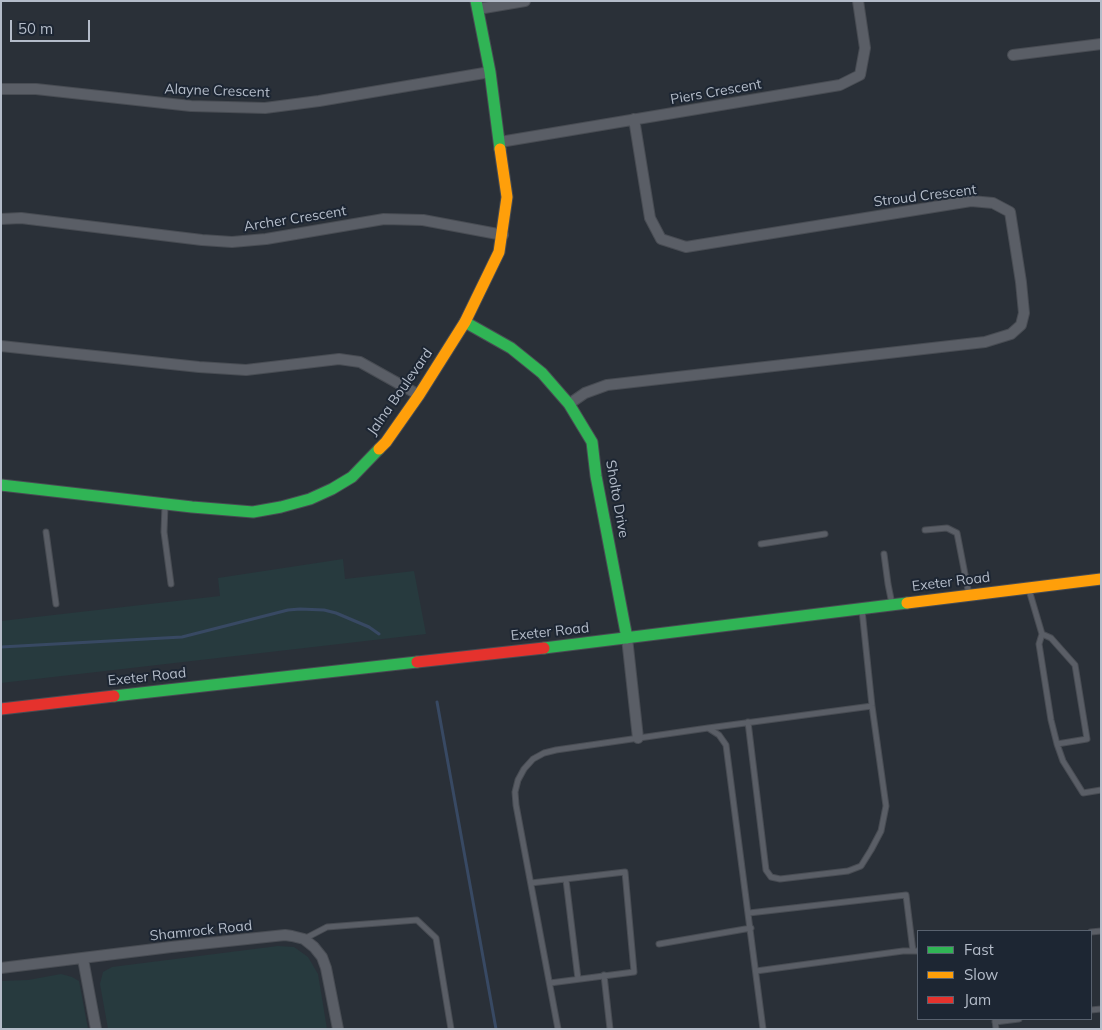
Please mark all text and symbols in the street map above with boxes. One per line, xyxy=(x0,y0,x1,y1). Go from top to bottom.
scale bar xyxy=(12,10,92,42)
text: 50 m xyxy=(18,19,53,38)
street label: Piers Crescent xyxy=(669,76,763,108)
street label: Alayne Crescent xyxy=(164,81,270,101)
street label: Stroud Crescent xyxy=(873,181,977,211)
street label: Archer Crescent xyxy=(243,203,347,235)
street label: Jalna Boulevard xyxy=(364,345,436,439)
street label: Sholto Drive xyxy=(602,459,632,539)
street label: Exeter Road xyxy=(911,569,991,595)
street label: Exeter Road xyxy=(510,620,590,644)
street label: Exeter Road xyxy=(107,665,187,689)
street label: Shamrock Road xyxy=(149,917,253,945)
legend xyxy=(917,930,1092,1020)
text: Fast xyxy=(964,940,994,959)
text: Slow xyxy=(964,965,998,984)
text: Jam xyxy=(964,990,991,1009)

